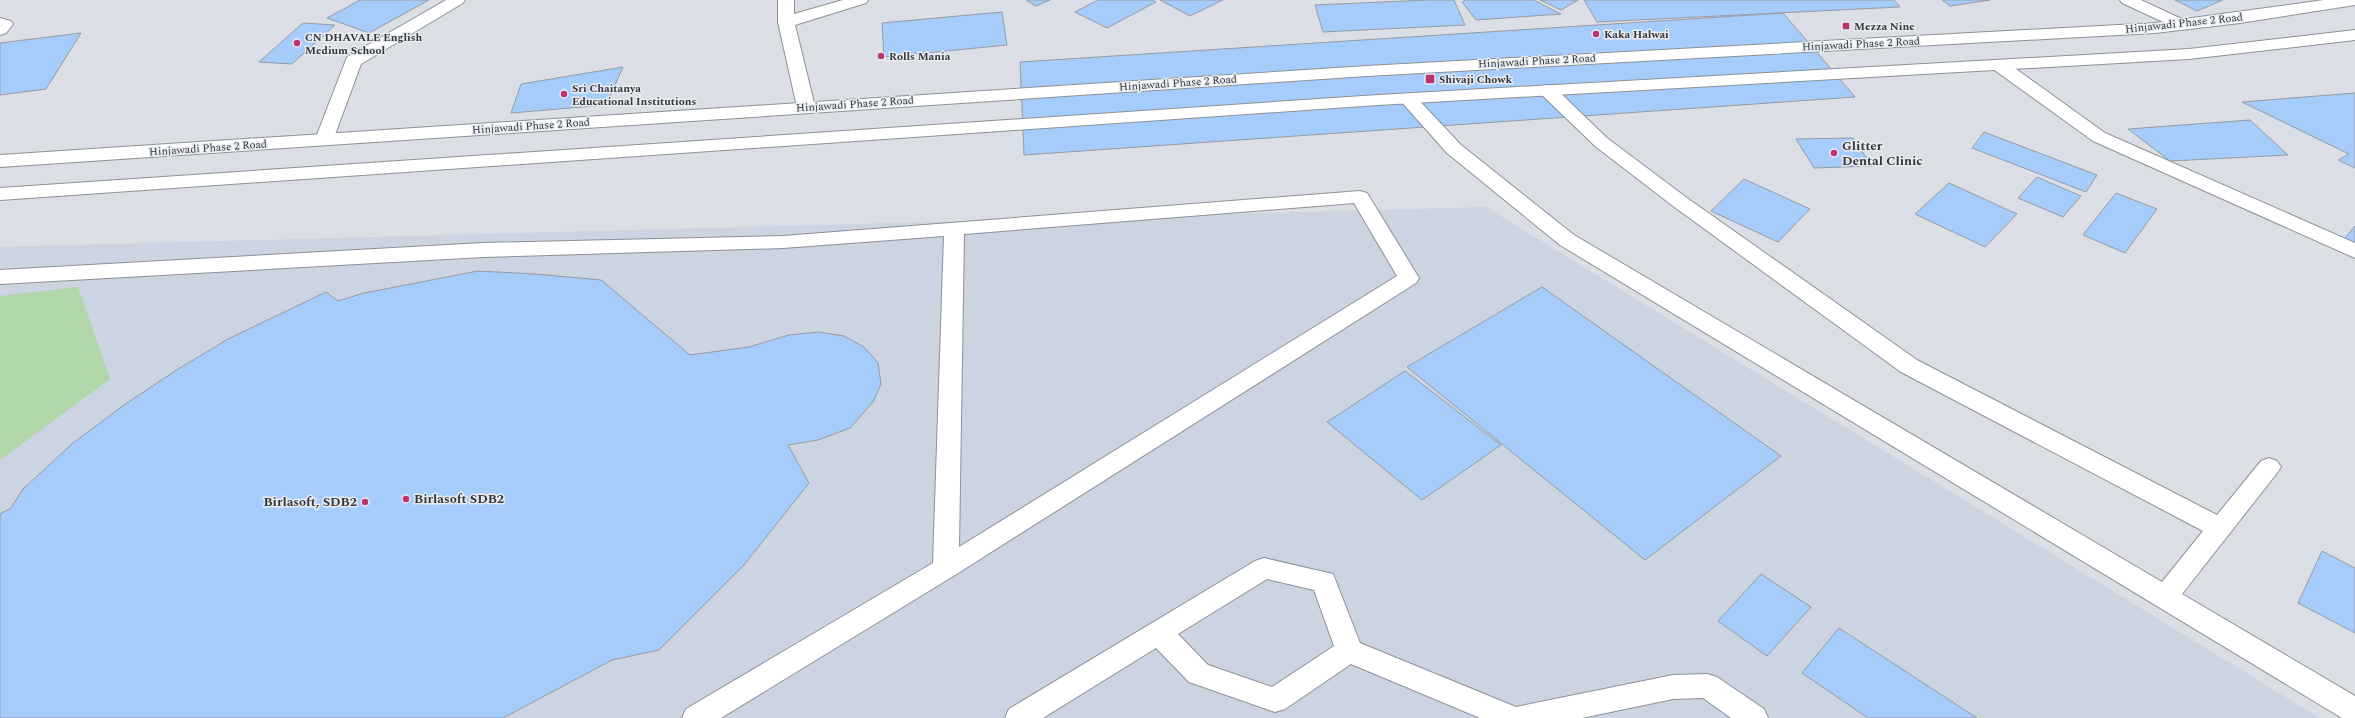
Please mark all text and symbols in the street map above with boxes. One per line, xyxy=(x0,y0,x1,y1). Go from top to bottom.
street label: Hinjawadi Phase 2 Road xyxy=(2124,8,2244,38)
place label: Mezza Nine xyxy=(1854,18,1915,35)
marker: Mezza Nine xyxy=(1841,21,1851,31)
place label: Kaka Halwai xyxy=(1604,26,1669,43)
place label: CN DHAVALE English Medium School xyxy=(305,29,422,59)
marker: Kaka Halwai xyxy=(1591,29,1601,39)
street label: Hinjawadi Phase 2 Road xyxy=(1802,32,1920,56)
marker: CN DHAVALE English Medium School xyxy=(292,38,302,48)
place label: Rolls Mania xyxy=(889,48,951,65)
street label: Hinjawadi Phase 2 Road xyxy=(1478,49,1596,73)
marker: Rolls Mania xyxy=(876,51,886,61)
street label: Hinjawadi Phase 2 Road xyxy=(1118,70,1238,96)
place label: Shivaji Chowk xyxy=(1439,71,1512,88)
marker: Shivaji Chowk xyxy=(1424,73,1436,85)
place label: Sri Chaitanya Educational Institutions xyxy=(572,80,697,110)
marker: Sri Chaitanya Educational Institutions xyxy=(559,89,569,99)
street label: Hinjawadi Phase 2 Road xyxy=(795,91,915,117)
street label: Hinjawadi Phase 2 Road xyxy=(471,113,591,139)
street label: Hinjawadi Phase 2 Road xyxy=(148,135,268,161)
place label: Glitter Dental Clinic xyxy=(1842,136,1923,171)
marker: Glitter Dental Clinic xyxy=(1829,148,1839,158)
place label: Birlasoft SDB2 xyxy=(414,489,504,509)
place label: Birlasoft, SDB2 xyxy=(263,492,357,512)
marker: Birlasoft SDB2 xyxy=(401,494,411,504)
marker: Birlasoft, SDB2 xyxy=(360,497,370,507)

